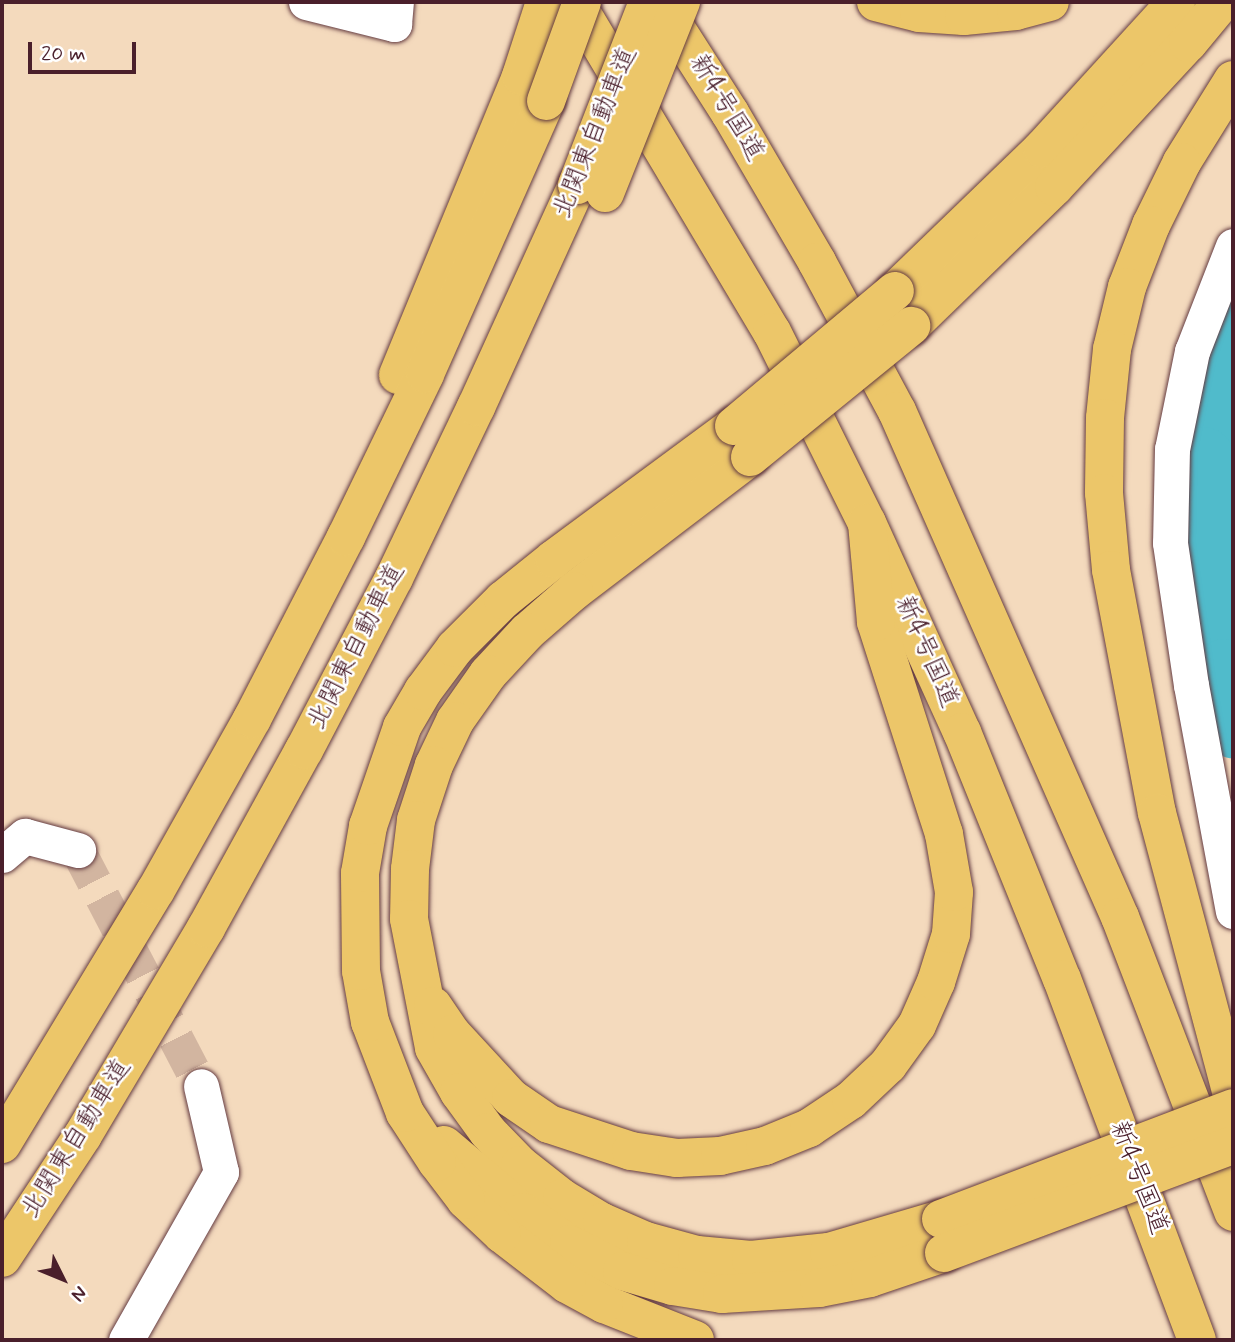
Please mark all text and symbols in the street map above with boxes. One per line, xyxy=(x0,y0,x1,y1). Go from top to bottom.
scale bar xyxy=(32,28,140,72)
text: 20 m xyxy=(41,40,86,68)
street label: 北関東自動車道 xyxy=(547,43,645,223)
street label: 新4号国道 xyxy=(682,49,770,167)
street label: 北関東自動車道 xyxy=(302,559,412,735)
street label: 新4号国道 xyxy=(888,591,964,713)
street label: 北関東自動車道 xyxy=(16,1054,138,1224)
street label: 新4号国道 xyxy=(1102,1117,1174,1239)
north arrow xyxy=(28,1244,98,1314)
text: N xyxy=(65,1281,92,1307)

